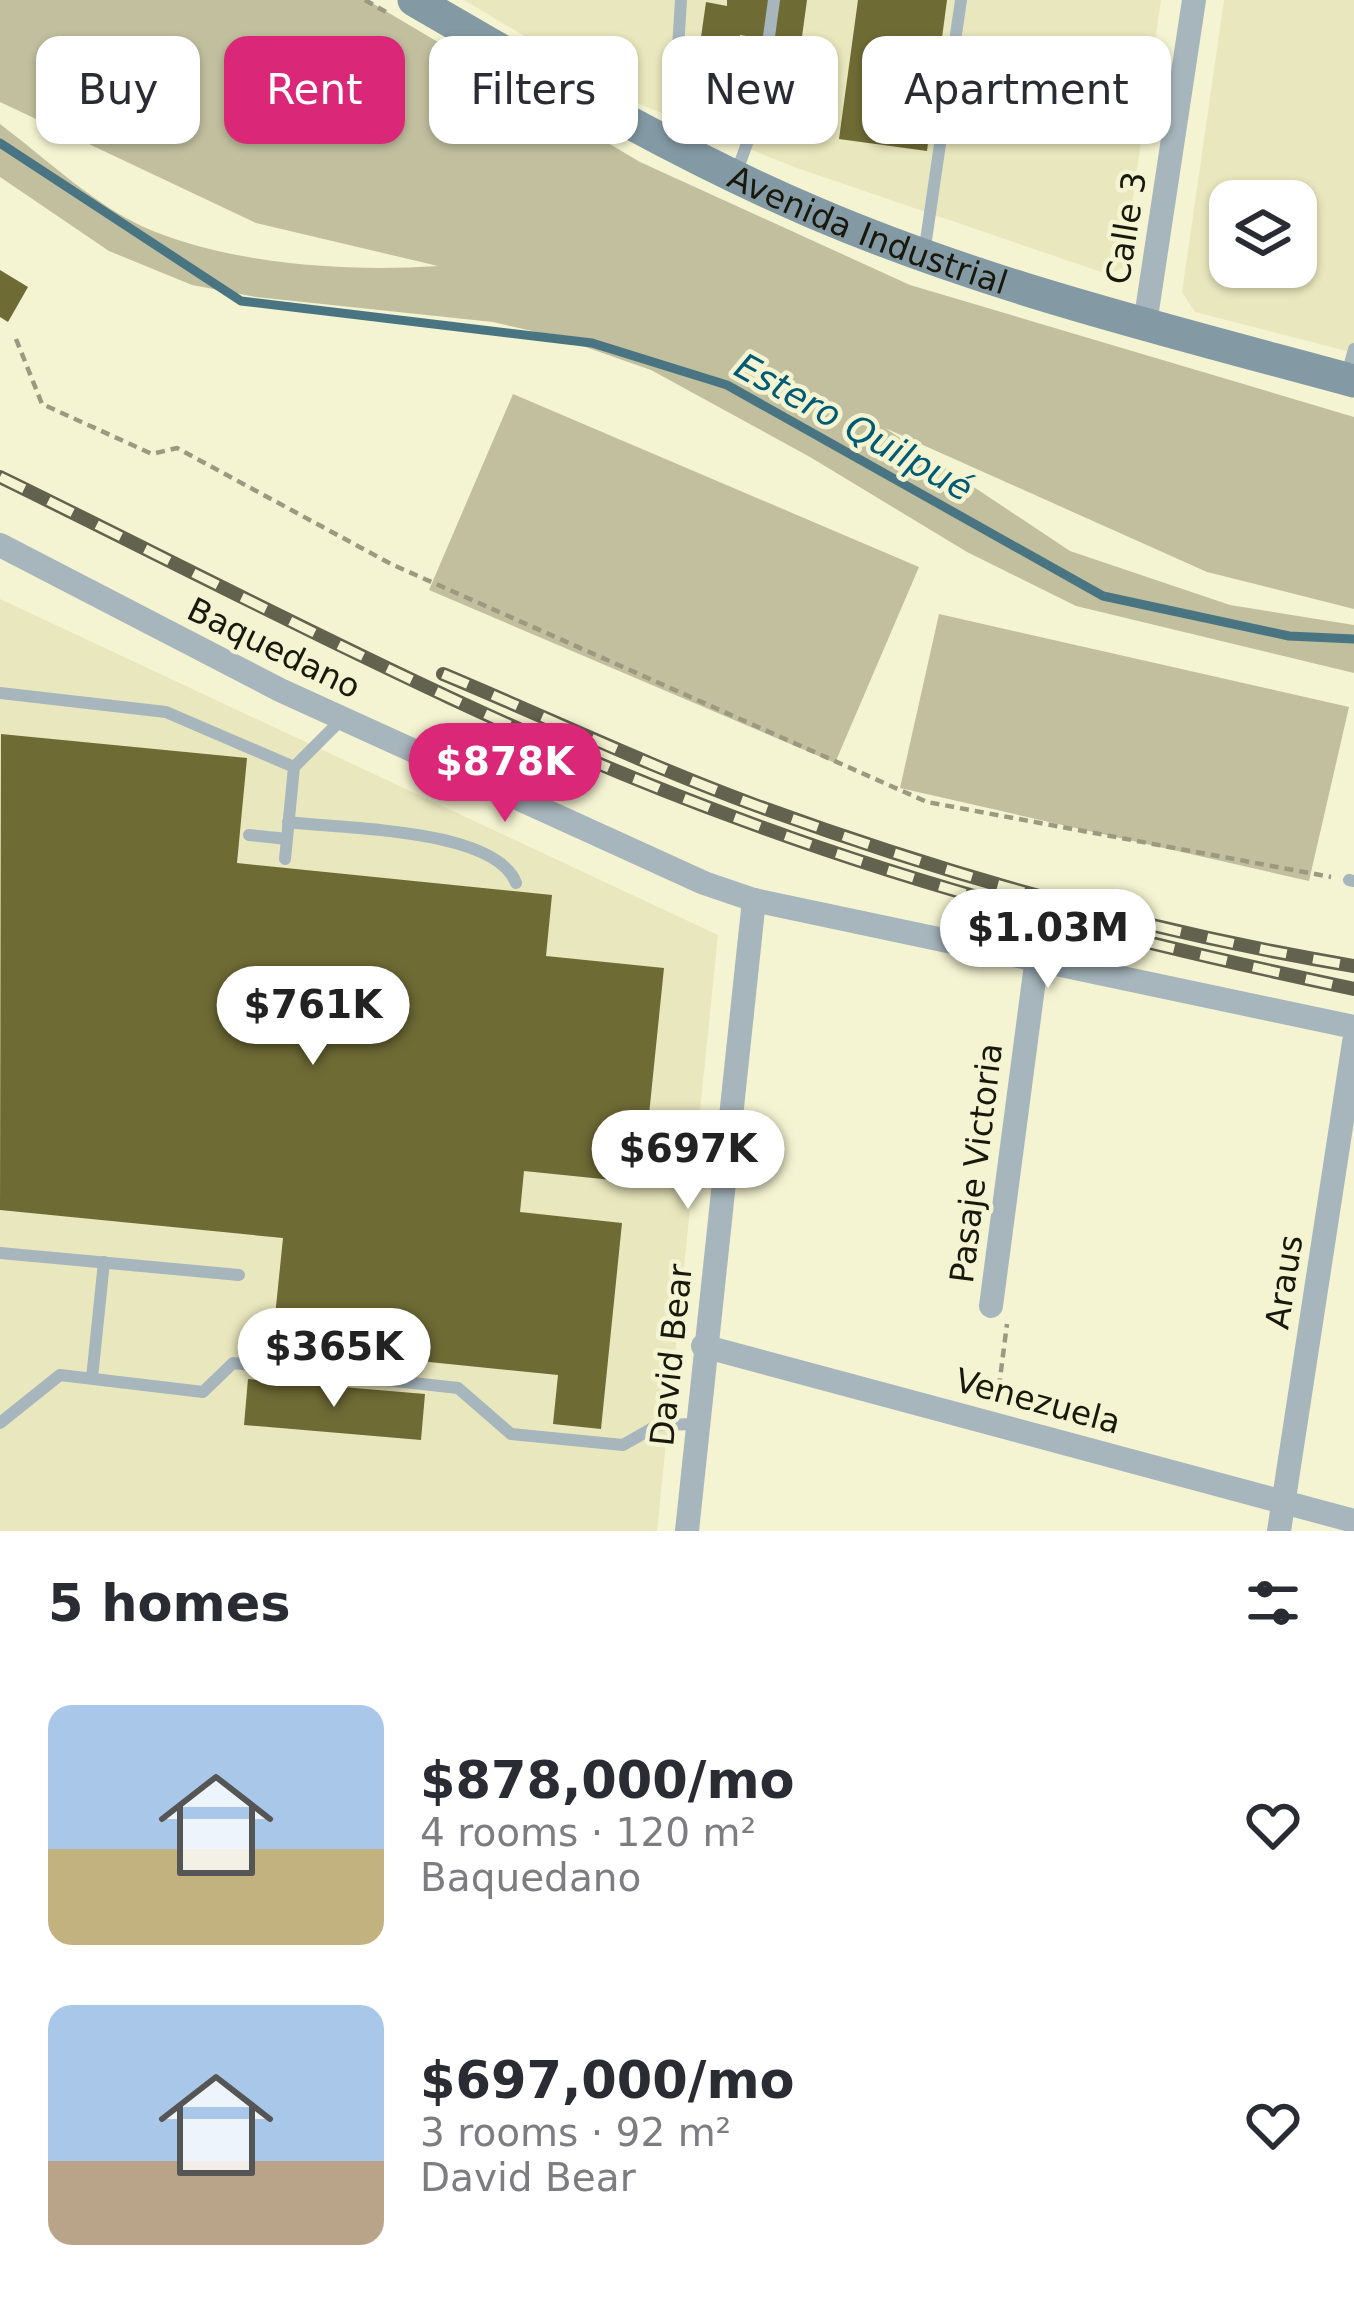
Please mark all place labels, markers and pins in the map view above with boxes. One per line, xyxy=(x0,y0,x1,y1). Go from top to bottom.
pin: $878K xyxy=(421,723,589,825)
pin: $1.03M xyxy=(950,889,1146,991)
pin: $761K xyxy=(229,966,397,1068)
pin: $697K xyxy=(604,1110,772,1212)
pin: $365K xyxy=(250,1308,418,1410)

